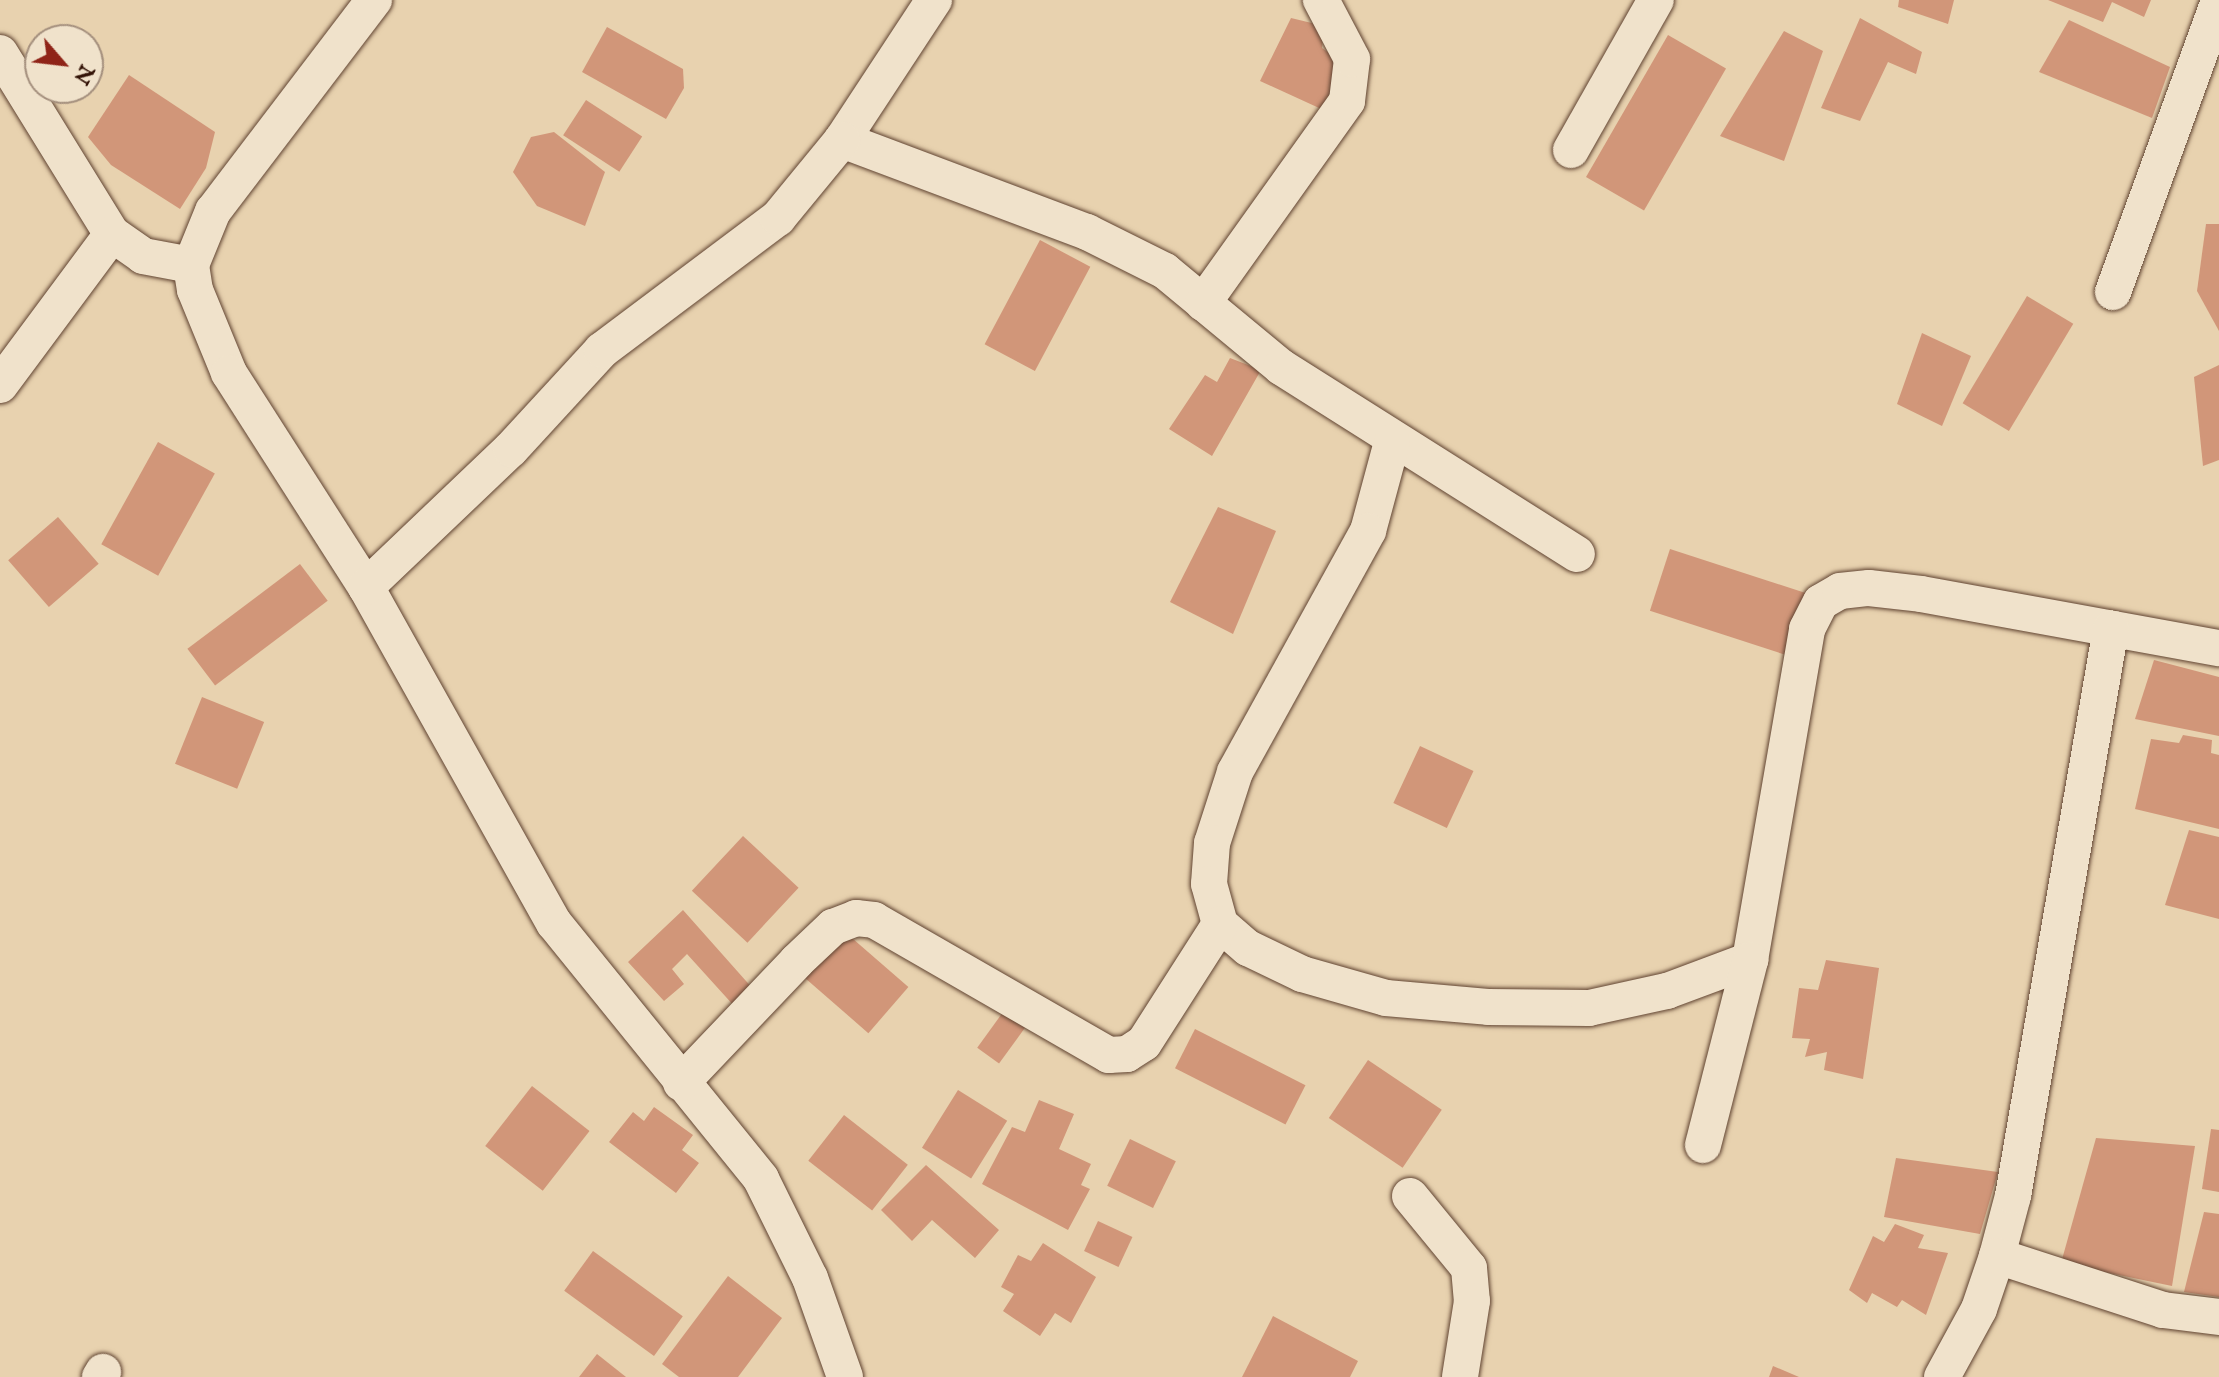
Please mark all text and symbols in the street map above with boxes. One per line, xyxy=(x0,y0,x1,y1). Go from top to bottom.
north arrow xyxy=(24,24,104,104)
text: N xyxy=(67,59,100,89)

